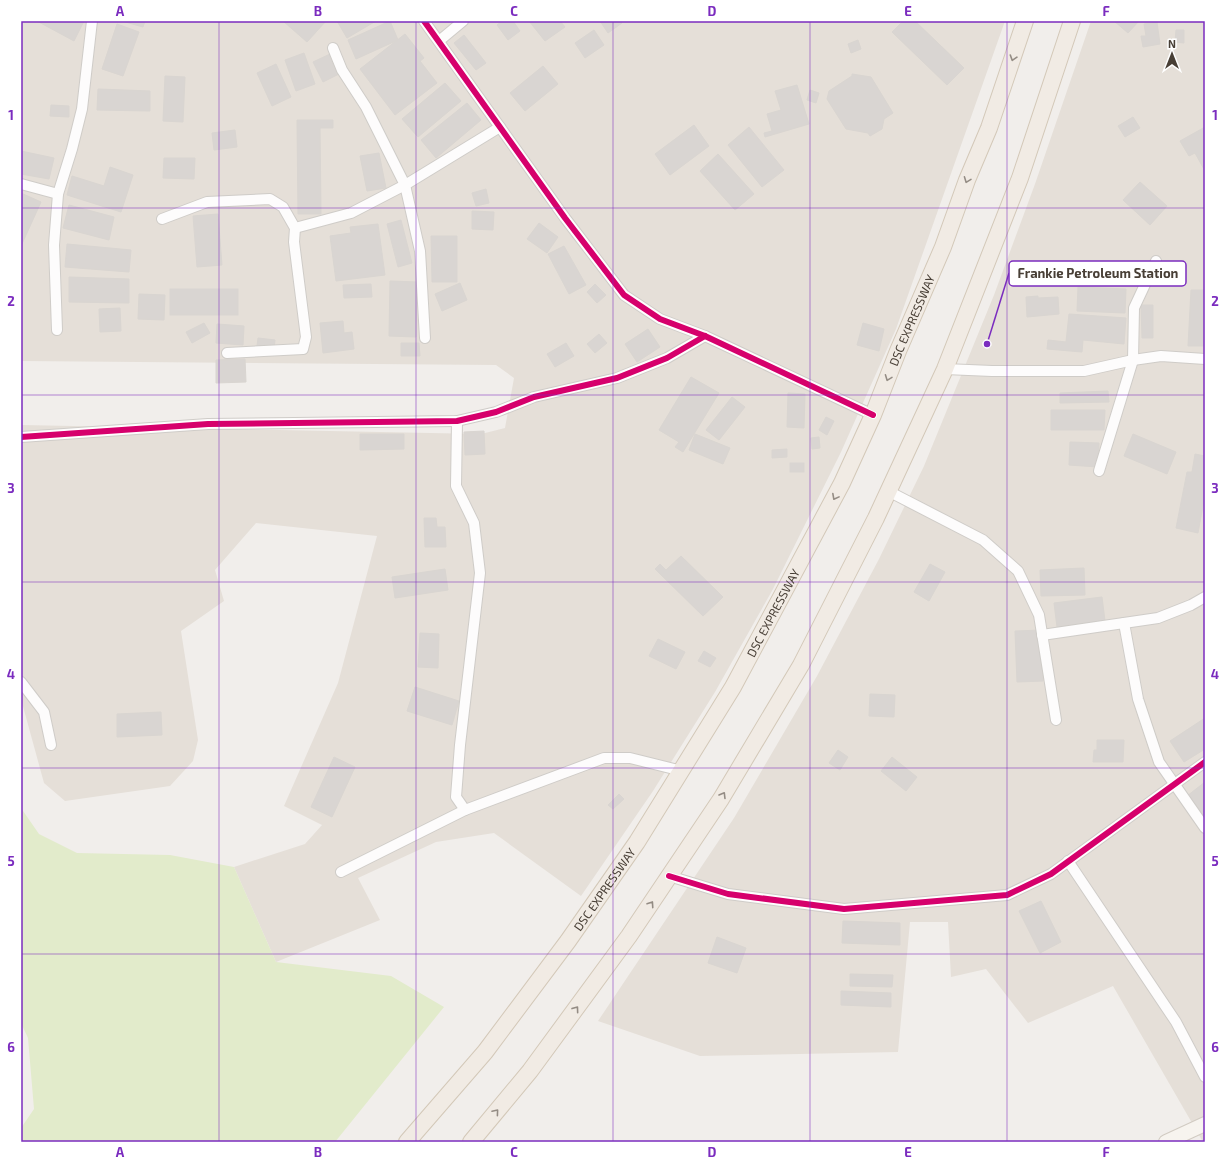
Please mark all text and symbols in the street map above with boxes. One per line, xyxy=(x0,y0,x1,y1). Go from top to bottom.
text: A xyxy=(116,3,125,19)
text: B xyxy=(314,3,322,19)
text: C xyxy=(510,3,518,19)
text: D xyxy=(708,3,717,19)
text: E xyxy=(904,3,912,19)
text: F xyxy=(1102,3,1110,19)
north arrow xyxy=(1152,34,1192,74)
text: N xyxy=(1168,37,1176,50)
one-way arrow xyxy=(1009,54,1017,61)
text: 1 xyxy=(8,107,14,123)
text: 1 xyxy=(1212,107,1218,123)
one-way arrow xyxy=(964,176,972,183)
callout: Frankie Petroleum Station xyxy=(1009,261,1186,286)
text: Frankie Petroleum Station xyxy=(1018,265,1179,281)
street label: DSC EXPRESSWAY xyxy=(886,272,937,368)
text: 2 xyxy=(7,293,15,309)
text: 2 xyxy=(1211,293,1219,309)
one-way arrow xyxy=(884,375,892,382)
text: 3 xyxy=(7,480,15,496)
text: 3 xyxy=(1211,480,1219,496)
one-way arrow xyxy=(832,493,839,500)
street label: DSC EXPRESSWAY xyxy=(744,566,802,659)
text: 4 xyxy=(7,666,15,682)
text: 4 xyxy=(1211,666,1219,682)
one-way arrow xyxy=(718,792,726,799)
street label: DSC EXPRESSWAY xyxy=(570,845,638,933)
text: 5 xyxy=(7,853,15,869)
text: 5 xyxy=(1211,853,1219,869)
one-way arrow xyxy=(646,901,653,908)
one-way arrow xyxy=(571,1007,578,1014)
text: 6 xyxy=(7,1039,15,1055)
text: 6 xyxy=(1211,1039,1219,1055)
one-way arrow xyxy=(491,1109,498,1117)
text: A xyxy=(116,1144,125,1160)
text: B xyxy=(314,1144,322,1160)
text: C xyxy=(510,1144,518,1160)
text: D xyxy=(708,1144,717,1160)
text: E xyxy=(904,1144,912,1160)
text: F xyxy=(1102,1144,1110,1160)

